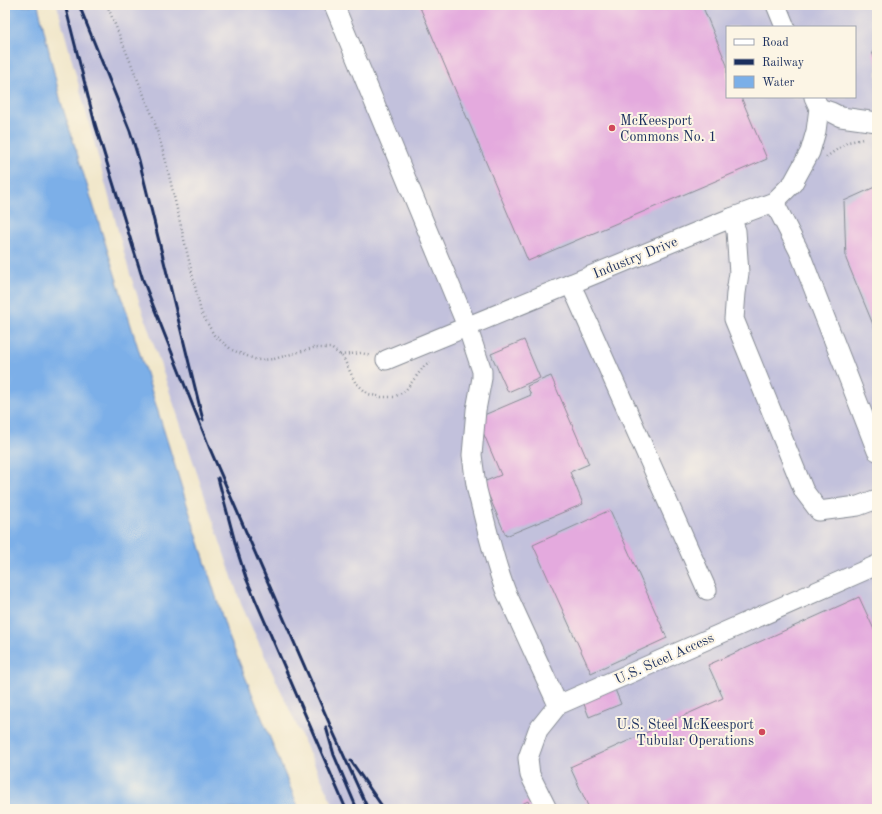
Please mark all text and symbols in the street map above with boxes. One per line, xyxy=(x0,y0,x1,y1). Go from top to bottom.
legend xyxy=(726,26,856,98)
text: Road xyxy=(762,37,789,49)
text: Railway xyxy=(762,57,805,69)
text: Water xyxy=(762,77,795,89)
place label: McKeesport Commons No. 1 xyxy=(620,114,717,144)
marker: McKeesport Commons No. 1 xyxy=(607,123,617,133)
street label: Industry Drive xyxy=(591,235,680,281)
street label: U.S. Steel Access xyxy=(613,631,716,687)
place label: U.S. Steel McKeesport Tubular Operations xyxy=(616,718,754,748)
marker: U.S. Steel McKeesport Tubular Operations xyxy=(757,727,767,737)

